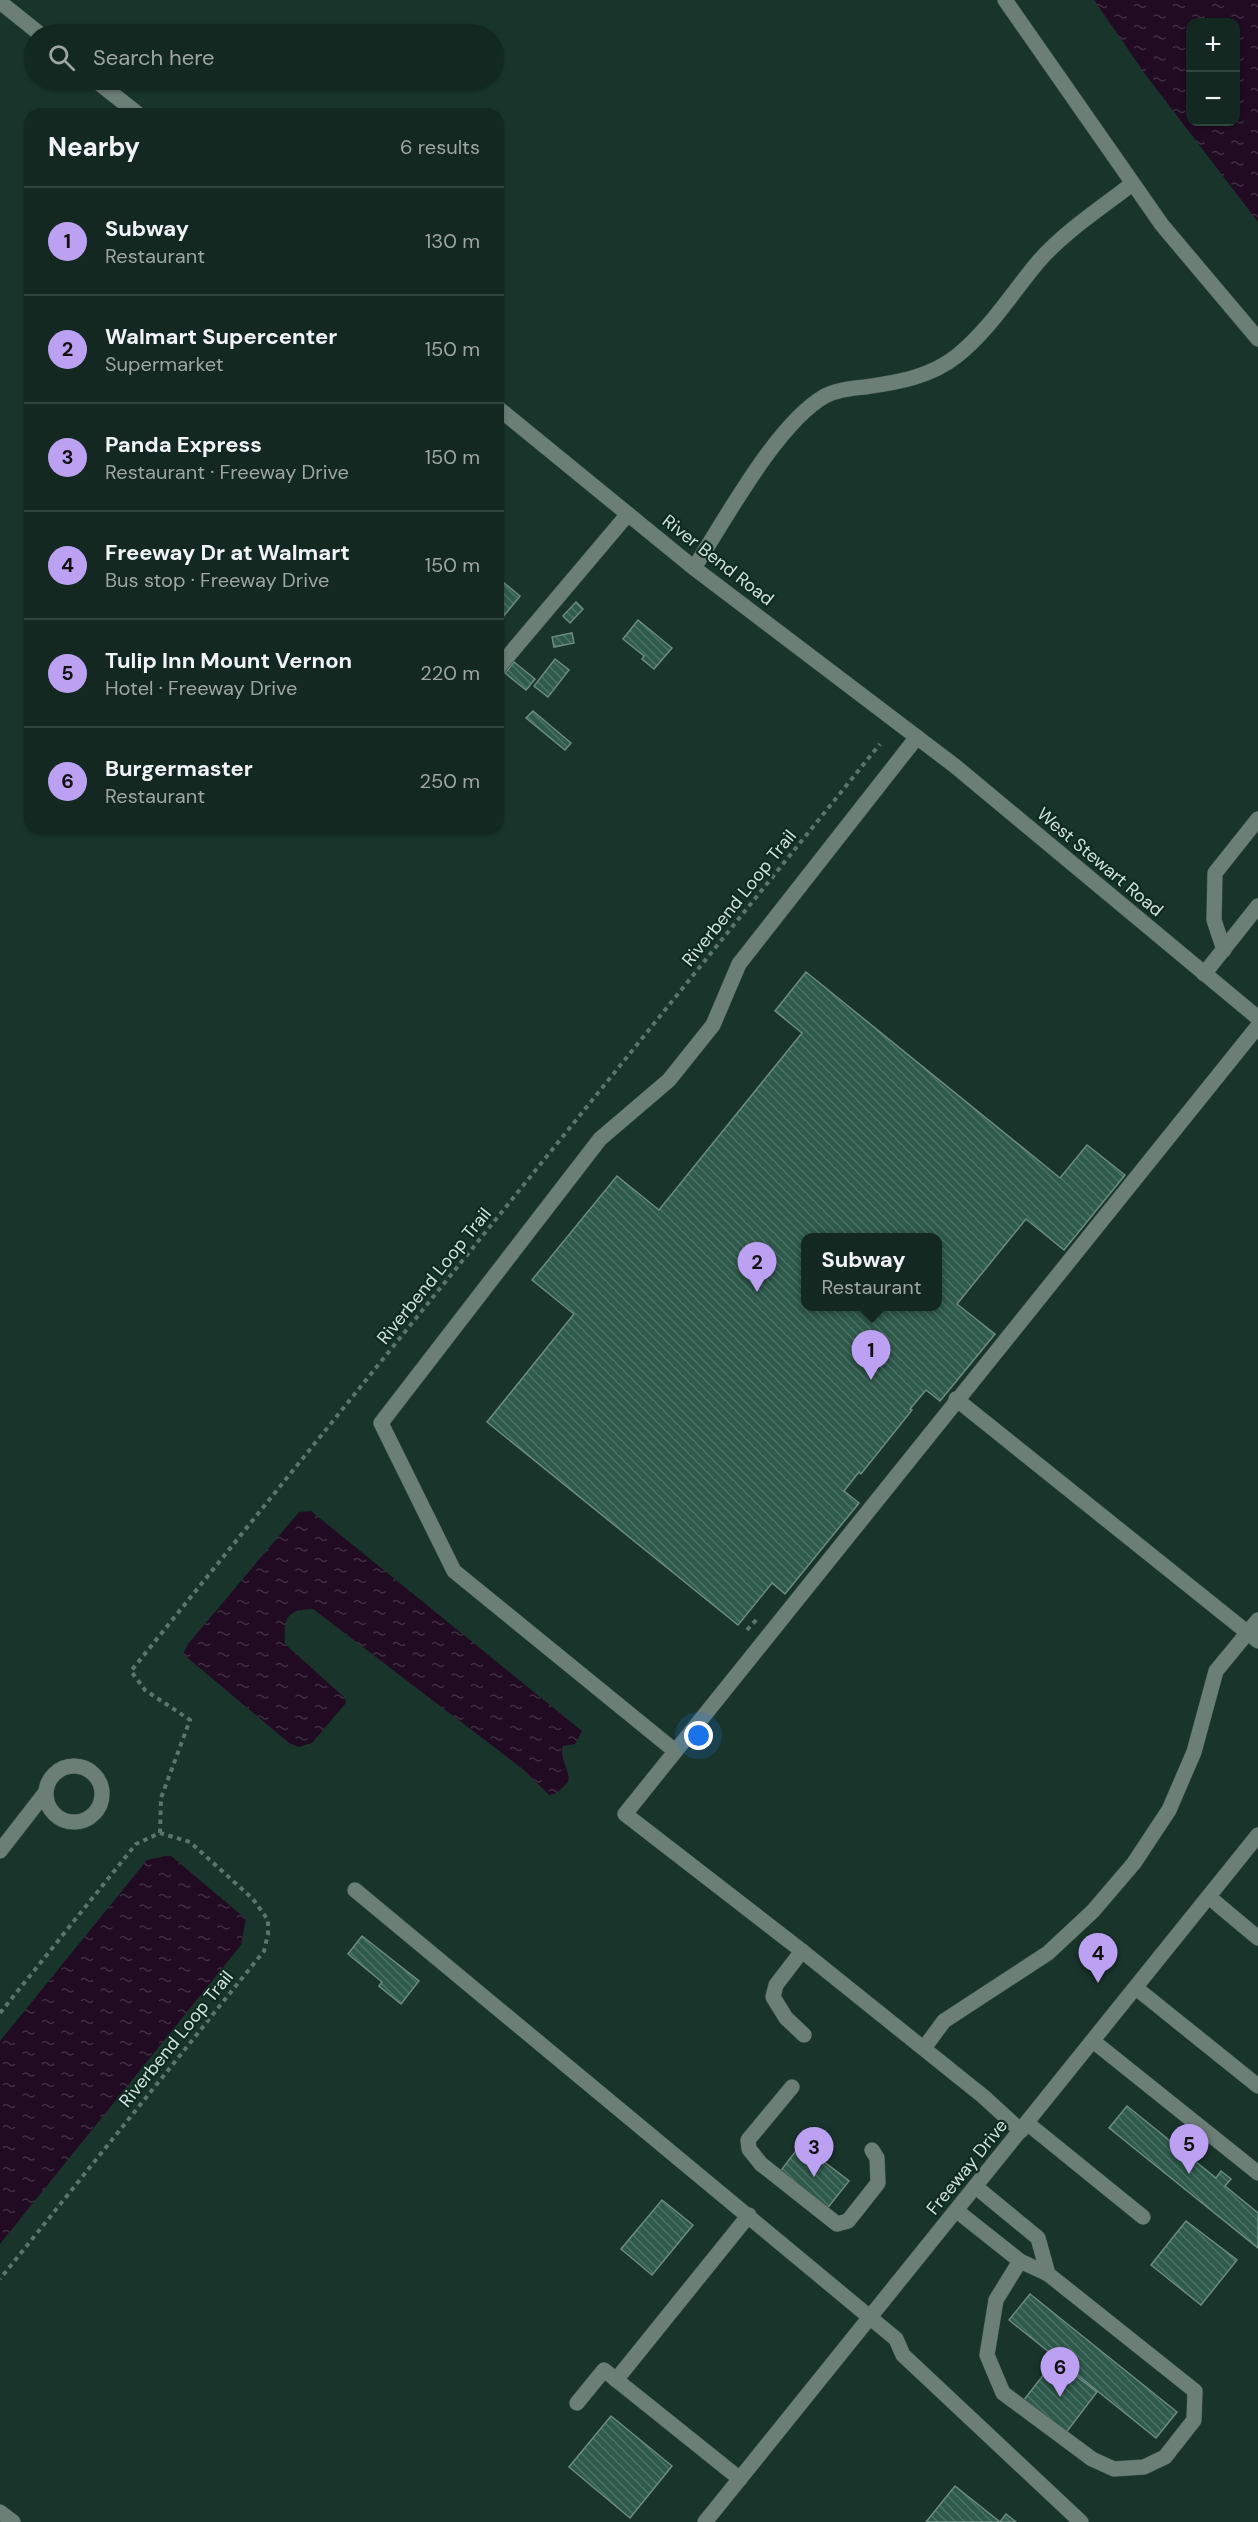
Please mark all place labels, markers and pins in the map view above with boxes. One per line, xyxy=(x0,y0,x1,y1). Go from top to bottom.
pin: 2 xyxy=(738,1242,777,1292)
pin: 1 xyxy=(852,1330,890,1380)
pin: 4 xyxy=(1078,1934,1118,1983)
pin: 5 xyxy=(1170,2124,1208,2174)
pin: 3 xyxy=(794,2128,834,2177)
pin: 6 xyxy=(1040,2348,1080,2397)

